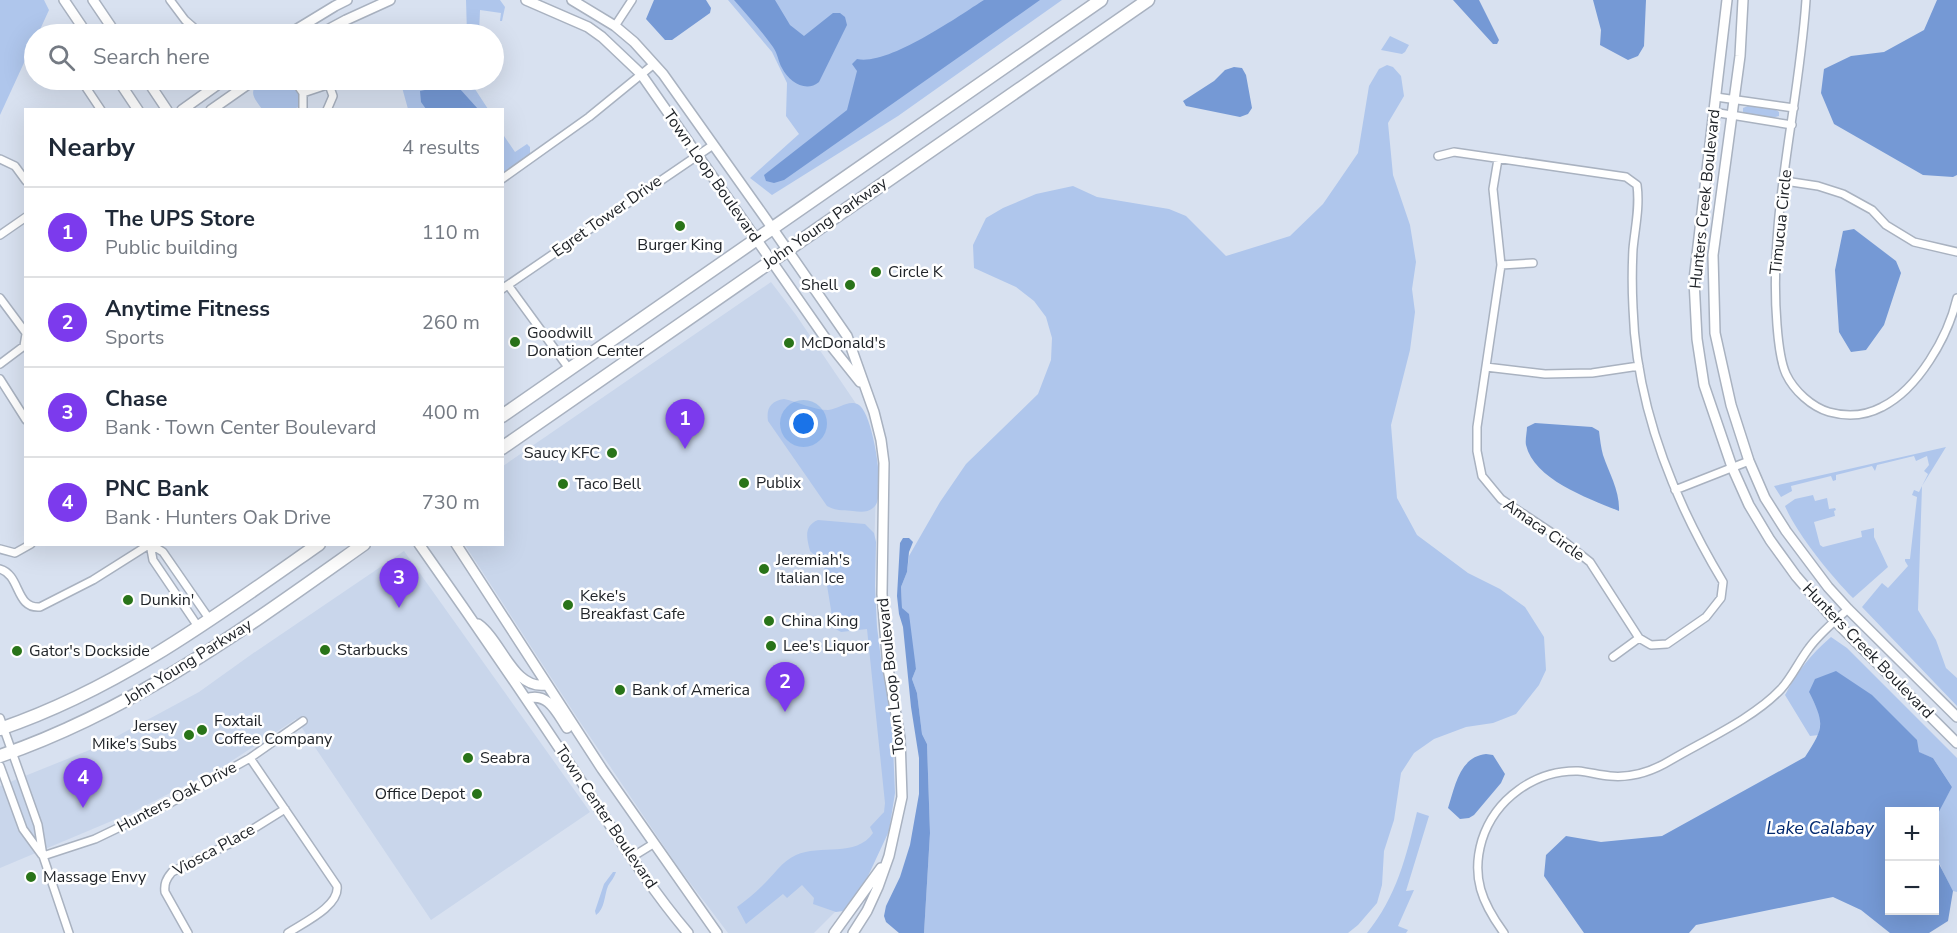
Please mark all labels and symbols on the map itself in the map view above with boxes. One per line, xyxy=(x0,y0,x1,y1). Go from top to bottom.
street label: Town Loop Boulevard xyxy=(658,105,766,247)
street label: Hunters Creek Boulevard xyxy=(1685,108,1725,290)
street label: Timucua Circle xyxy=(1765,168,1797,276)
street label: Egret Tower Drive xyxy=(548,170,666,262)
street label: John Young Parkway xyxy=(758,171,892,275)
marker: Burger King xyxy=(673,219,687,233)
place label: Burger King xyxy=(637,234,723,256)
place label: Circle K xyxy=(888,261,944,283)
marker: Circle K xyxy=(869,265,883,279)
place label: Shell xyxy=(801,274,838,296)
marker: Shell xyxy=(843,278,857,292)
place label: Goodwill Donation Center xyxy=(527,322,645,362)
place label: McDonald's xyxy=(801,332,886,354)
marker: Goodwill Donation Center xyxy=(508,335,522,349)
marker: McDonald's xyxy=(782,336,796,350)
pin: 1 xyxy=(666,400,704,449)
your location xyxy=(789,409,818,438)
place label: Saucy KFC xyxy=(524,442,600,464)
marker: Saucy KFC xyxy=(605,446,619,460)
place label: Publix xyxy=(756,472,802,494)
place label: Taco Bell xyxy=(575,473,641,495)
marker: Publix xyxy=(737,476,751,490)
marker: Taco Bell xyxy=(556,477,570,491)
street label: Amaca Circle xyxy=(1499,494,1589,566)
place label: Jeremiah's Italian Ice xyxy=(775,549,850,589)
pin: 3 xyxy=(380,558,418,608)
marker: Jeremiah's Italian Ice xyxy=(757,562,771,576)
street label: Hunters Creek Boulevard xyxy=(1797,578,1939,724)
place label: Keke's Breakfast Cafe xyxy=(580,585,685,625)
place label: Dunkin' xyxy=(140,589,194,611)
marker: Dunkin' xyxy=(121,593,135,607)
street label: Town Loop Boulevard xyxy=(872,597,910,755)
marker: Keke's Breakfast Cafe xyxy=(561,598,575,612)
place label: China King xyxy=(781,610,858,632)
street label: John Young Parkway xyxy=(119,613,257,711)
marker: China King xyxy=(762,614,776,628)
place label: Lee's Liquor xyxy=(783,635,870,657)
place label: Starbucks xyxy=(337,639,408,661)
marker: Lee's Liquor xyxy=(764,639,778,653)
place label: Gator's Dockside xyxy=(29,640,150,662)
marker: Starbucks xyxy=(318,643,332,657)
marker: Gator's Dockside xyxy=(10,644,24,658)
pin: 2 xyxy=(766,662,804,712)
place label: Bank of America xyxy=(632,679,750,701)
marker: Bank of America xyxy=(613,683,627,697)
place label: Foxtail Coffee Company xyxy=(214,710,333,750)
place label: Jersey Mike's Subs xyxy=(92,715,178,755)
marker: Foxtail Coffee Company xyxy=(195,723,209,737)
marker: Jersey Mike's Subs xyxy=(182,728,196,742)
street label: Town Center Boulevard xyxy=(550,741,662,893)
place label: Seabra xyxy=(480,747,530,769)
marker: Seabra xyxy=(461,751,475,765)
street label: Hunters Oak Drive xyxy=(113,756,241,838)
pin: 4 xyxy=(64,758,103,808)
place label: Office Depot xyxy=(375,783,465,805)
marker: Office Depot xyxy=(470,787,484,801)
water label: Lake Calabay xyxy=(1766,816,1875,840)
street label: Viosca Place xyxy=(168,818,259,882)
place label: Massage Envy xyxy=(43,866,147,888)
marker: Massage Envy xyxy=(24,870,38,884)

